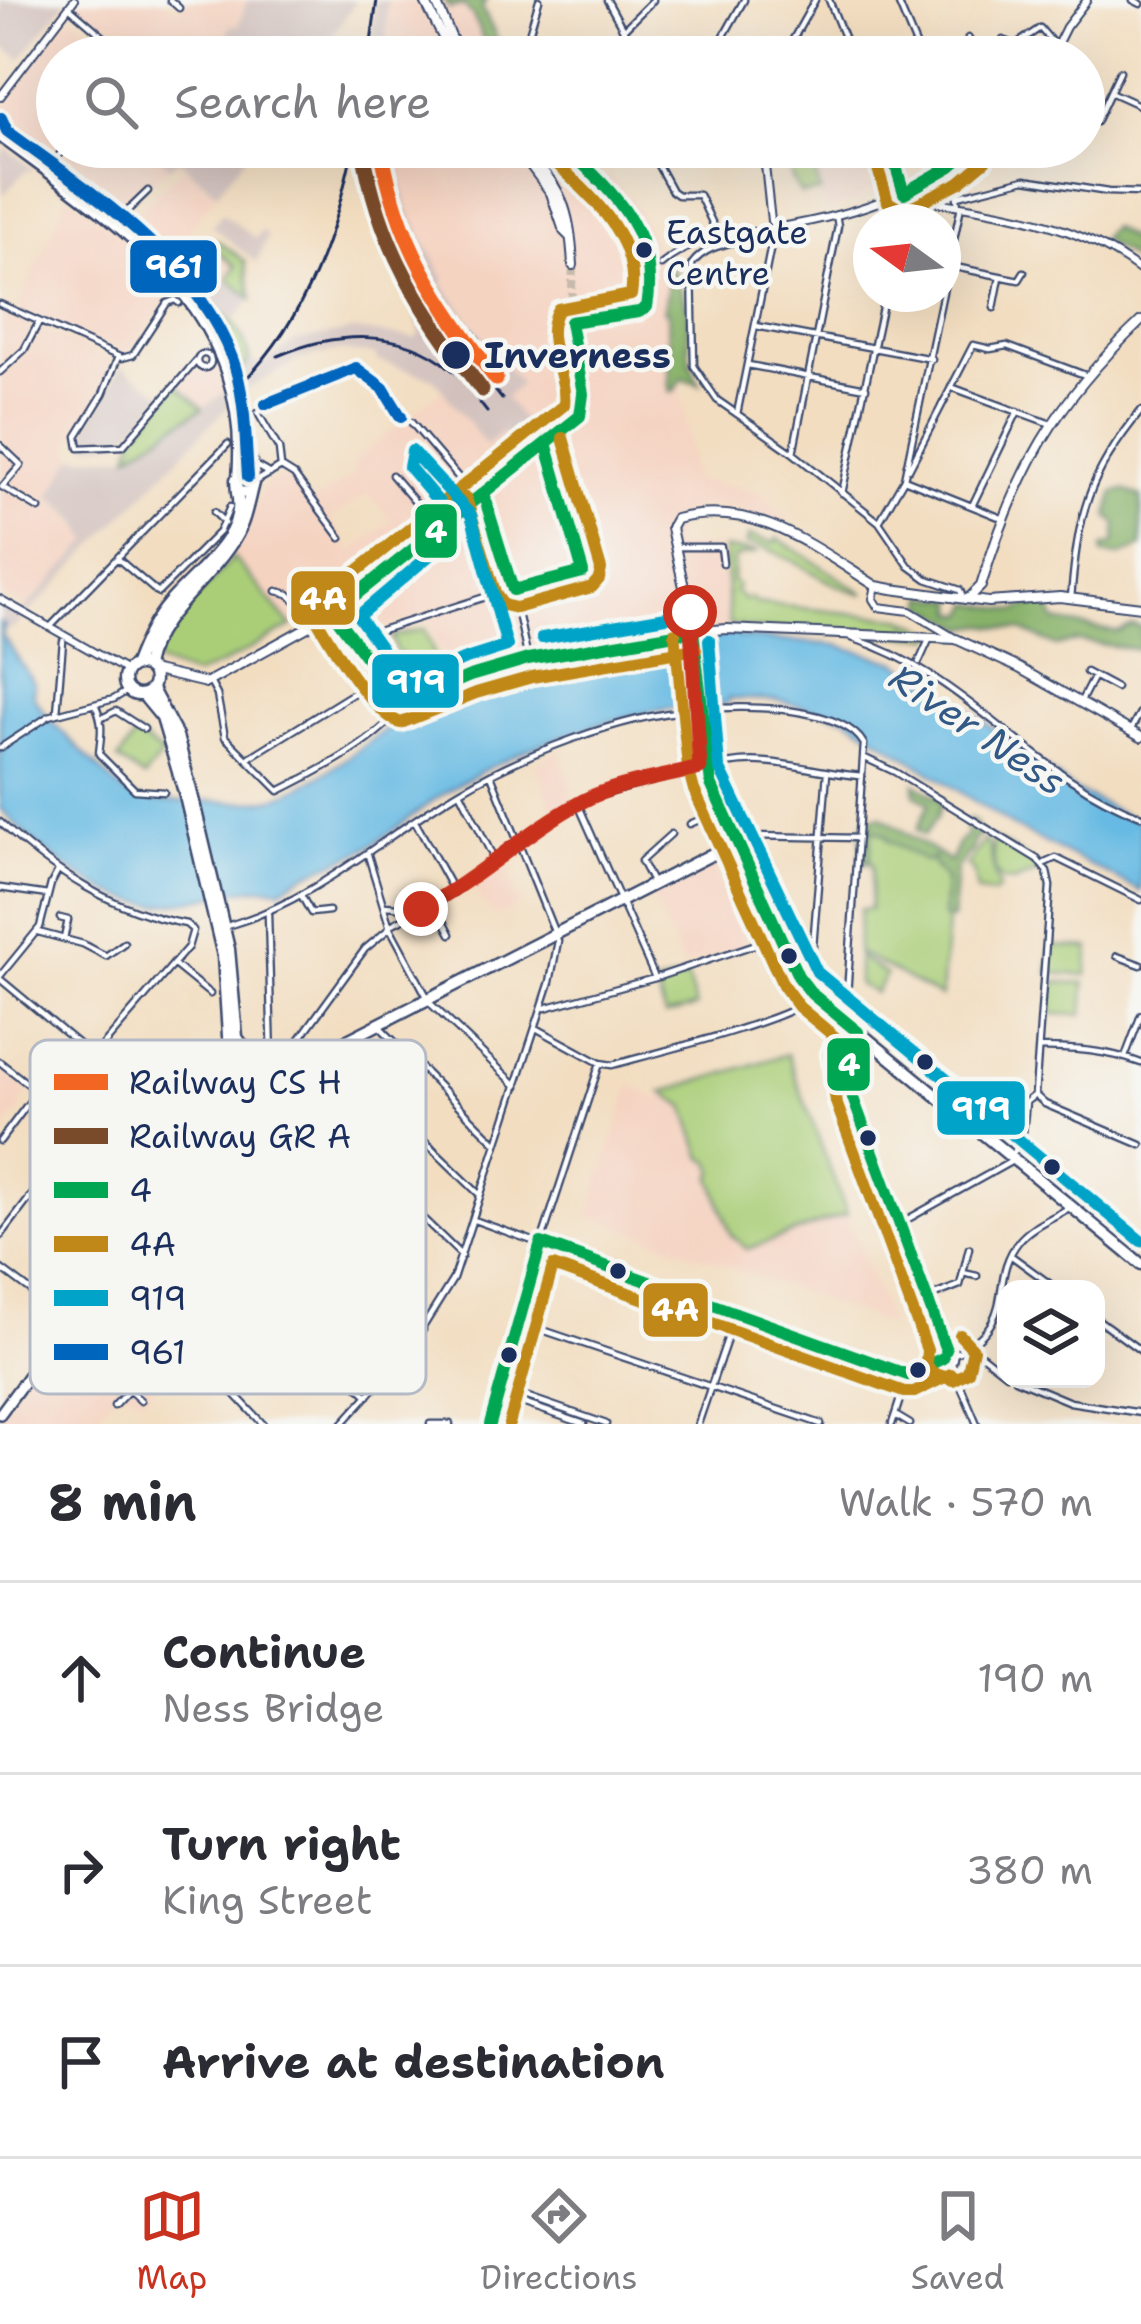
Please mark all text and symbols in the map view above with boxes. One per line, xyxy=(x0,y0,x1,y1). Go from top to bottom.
search box xyxy=(36,36,1105,168)
icon: search xyxy=(78,69,144,135)
text: Search here xyxy=(174,72,431,132)
north arrow xyxy=(853,204,961,312)
place label: Eastgate Centre xyxy=(666,210,808,296)
line badge: 961 xyxy=(128,238,219,295)
marker: Eastgate Centre xyxy=(633,239,655,261)
text: 961 xyxy=(145,244,203,289)
place label: Inverness xyxy=(484,331,671,380)
marker: Inverness xyxy=(439,338,473,372)
line badge: 4 xyxy=(413,502,459,560)
text: 4 xyxy=(424,509,448,554)
line badge: 4A xyxy=(289,569,357,627)
text: 4A xyxy=(299,576,347,621)
route start xyxy=(663,585,717,639)
water label: River Ness xyxy=(880,651,1076,807)
line badge: 919 xyxy=(370,652,461,710)
text: 919 xyxy=(386,659,446,704)
route end xyxy=(394,882,448,936)
unlabelled marker xyxy=(778,945,800,967)
line badge: 4 xyxy=(825,1036,872,1093)
legend xyxy=(30,1040,426,1394)
text: 4 xyxy=(837,1042,861,1087)
unlabelled marker xyxy=(914,1051,936,1073)
text: Railway CS H xyxy=(129,1060,342,1105)
line badge: 919 xyxy=(935,1079,1027,1137)
text: 919 xyxy=(951,1086,1011,1131)
text: Railway GR A xyxy=(129,1114,351,1159)
unlabelled marker xyxy=(857,1127,879,1149)
unlabelled marker xyxy=(1041,1156,1063,1178)
text: 4 xyxy=(129,1168,152,1213)
text: 4A xyxy=(129,1222,176,1267)
unlabelled marker xyxy=(607,1260,629,1282)
text: 919 xyxy=(129,1276,187,1321)
map controls xyxy=(997,1280,1105,1388)
button: layers xyxy=(997,1280,1105,1388)
line badge: 4A xyxy=(641,1281,710,1339)
text: 4A xyxy=(651,1287,699,1332)
text: 961 xyxy=(129,1330,186,1375)
unlabelled marker xyxy=(498,1344,520,1366)
unlabelled marker xyxy=(907,1359,929,1381)
text: 8 min xyxy=(48,1468,197,1536)
text: Walk · 570 m xyxy=(839,1476,1093,1528)
text: Continue xyxy=(162,1622,366,1682)
icon: ahead xyxy=(48,1645,114,1711)
text: 190 m xyxy=(977,1652,1093,1704)
text: Ness Bridge xyxy=(162,1682,384,1734)
text: Turn right xyxy=(162,1814,401,1874)
icon: right xyxy=(48,1837,114,1903)
text: 380 m xyxy=(966,1844,1093,1896)
text: King Street xyxy=(162,1874,373,1926)
icon: arrive xyxy=(48,2029,114,2095)
text: Arrive at destination xyxy=(162,2032,665,2092)
tab: Map xyxy=(137,2183,207,2300)
tab: Directions xyxy=(480,2183,638,2300)
tab: Saved xyxy=(911,2183,1004,2300)

